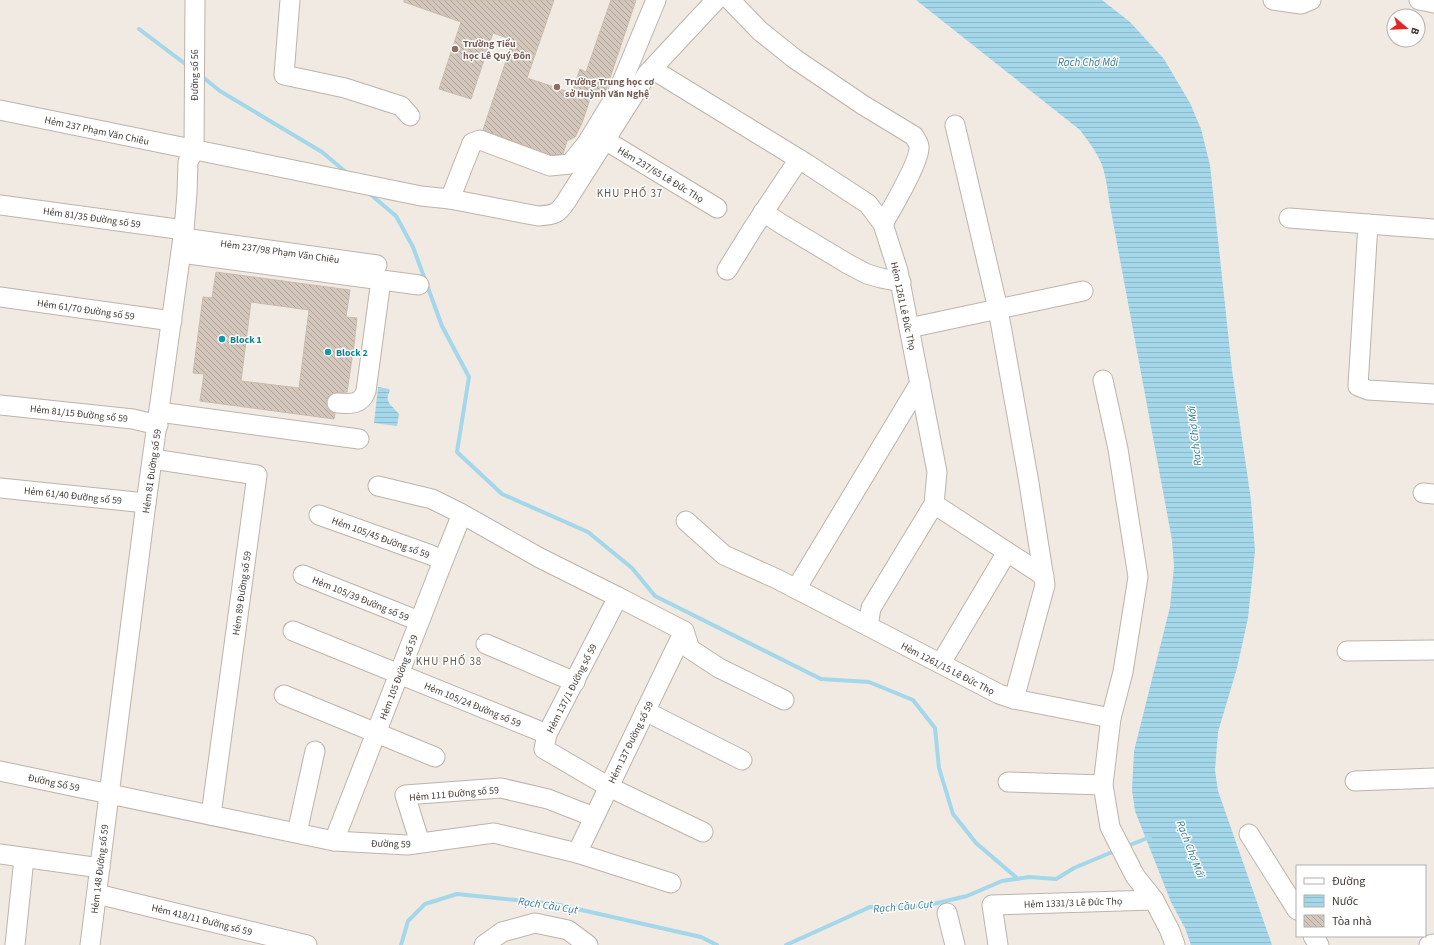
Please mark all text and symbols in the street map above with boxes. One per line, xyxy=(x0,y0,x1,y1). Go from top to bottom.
north arrow xyxy=(1386,8,1426,48)
text: B xyxy=(1407,26,1423,37)
place label: Trường Tiểu học Lê Quý Đôn xyxy=(463,37,531,63)
marker: Trường Tiểu học Lê Quý Đôn xyxy=(450,44,460,54)
street label: Đường số 56 xyxy=(188,49,202,101)
water label: Rạch Chợ Mới xyxy=(1058,55,1119,70)
place label: Trường Trung học cơ sở Huỳnh Văn Nghệ xyxy=(565,75,655,101)
marker: Trường Trung học cơ sở Huỳnh Văn Nghệ xyxy=(552,82,562,92)
street label: Hẻm 237 Phạm Văn Chiêu xyxy=(43,113,150,149)
street label: Hẻm 237/65 Lê Đức Thọ xyxy=(615,144,706,206)
district label: KHU PHỐ 37 xyxy=(597,186,663,201)
street label: Hẻm 81/35 Đường số 59 xyxy=(42,204,142,232)
street label: Hẻm 237/98 Phạm Văn Chiêu xyxy=(219,237,340,267)
street label: Hẻm 1261 Lê Đức Thọ xyxy=(887,261,919,352)
street label: Hẻm 61/70 Đường số 59 xyxy=(36,296,136,324)
place label: Block 1 xyxy=(230,333,262,347)
marker: Block 1 xyxy=(217,334,227,344)
place label: Block 2 xyxy=(336,346,368,360)
marker: Block 2 xyxy=(323,347,333,357)
street label: Hẻm 81/15 Đường số 59 xyxy=(29,402,129,426)
water label: Rạch Chợ Mới xyxy=(1184,405,1205,467)
street label: Hẻm 81 Đường số 59 xyxy=(139,428,165,514)
street label: Hẻm 61/40 Đường số 59 xyxy=(23,484,123,508)
street label: Hẻm 105/45 Đường số 59 xyxy=(330,514,432,562)
street label: Hẻm 89 Đường số 59 xyxy=(229,550,255,636)
street label: Hẻm 105/39 Đường số 59 xyxy=(310,573,411,625)
street label: Hẻm 105 Đường số 59 xyxy=(376,633,422,722)
street label: Hẻm 1261/15 Lê Đức Thọ xyxy=(898,639,997,699)
street label: Hẻm 137/1 Đường số 59 xyxy=(543,641,600,735)
district label: KHU PHỐ 38 xyxy=(416,654,482,669)
street label: Hẻm 105/24 Đường số 59 xyxy=(422,679,523,731)
street label: Hẻm 137 Đường số 59 xyxy=(605,699,657,786)
street label: Đường Số 59 xyxy=(27,771,81,795)
street label: Hẻm 111 Đường số 59 xyxy=(409,783,500,805)
water label: Rạch Chợ Mới xyxy=(1173,818,1208,880)
street label: Hẻm 148 Đường số 59 xyxy=(88,824,112,915)
street label: Đường 59 xyxy=(371,837,411,851)
legend xyxy=(1296,865,1426,937)
text: Đường xyxy=(1332,873,1365,890)
water label: Rạch Cầu Cụt xyxy=(517,893,579,918)
text: Nước xyxy=(1332,893,1359,910)
street label: Hẻm 1331/3 Lê Đức Thọ xyxy=(1024,894,1122,912)
water label: Rạch Cầu Cụt xyxy=(873,896,934,917)
street label: Hẻm 418/11 Đường số 59 xyxy=(150,901,254,939)
text: Tòa nhà xyxy=(1332,913,1372,930)

